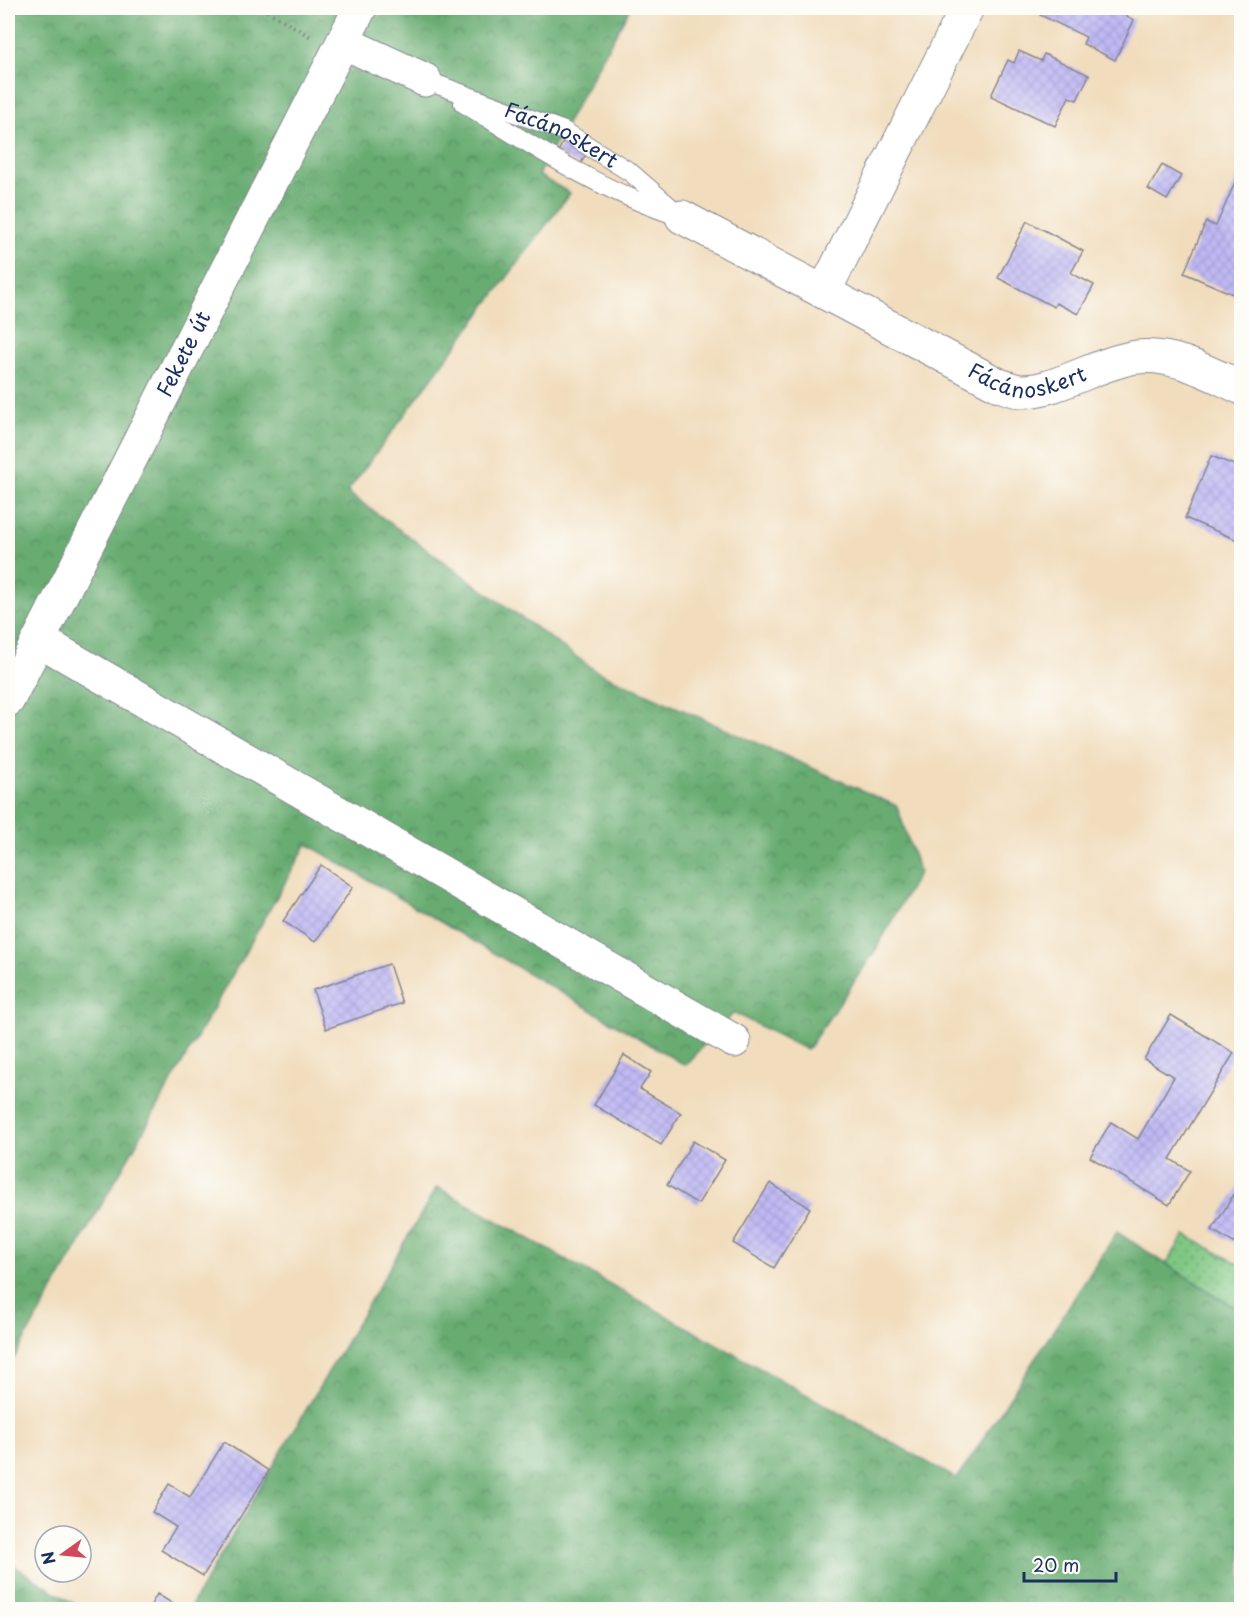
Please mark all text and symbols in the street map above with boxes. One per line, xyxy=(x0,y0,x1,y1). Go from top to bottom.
street label: Fácánoskert xyxy=(500,92,625,175)
street label: Fekete út xyxy=(147,305,217,402)
street label: Fácánoskert xyxy=(963,353,1090,405)
north arrow xyxy=(33,1524,93,1584)
scale bar xyxy=(1024,1545,1116,1583)
text: N xyxy=(34,1549,61,1567)
text: 20 m xyxy=(1033,1551,1079,1578)

